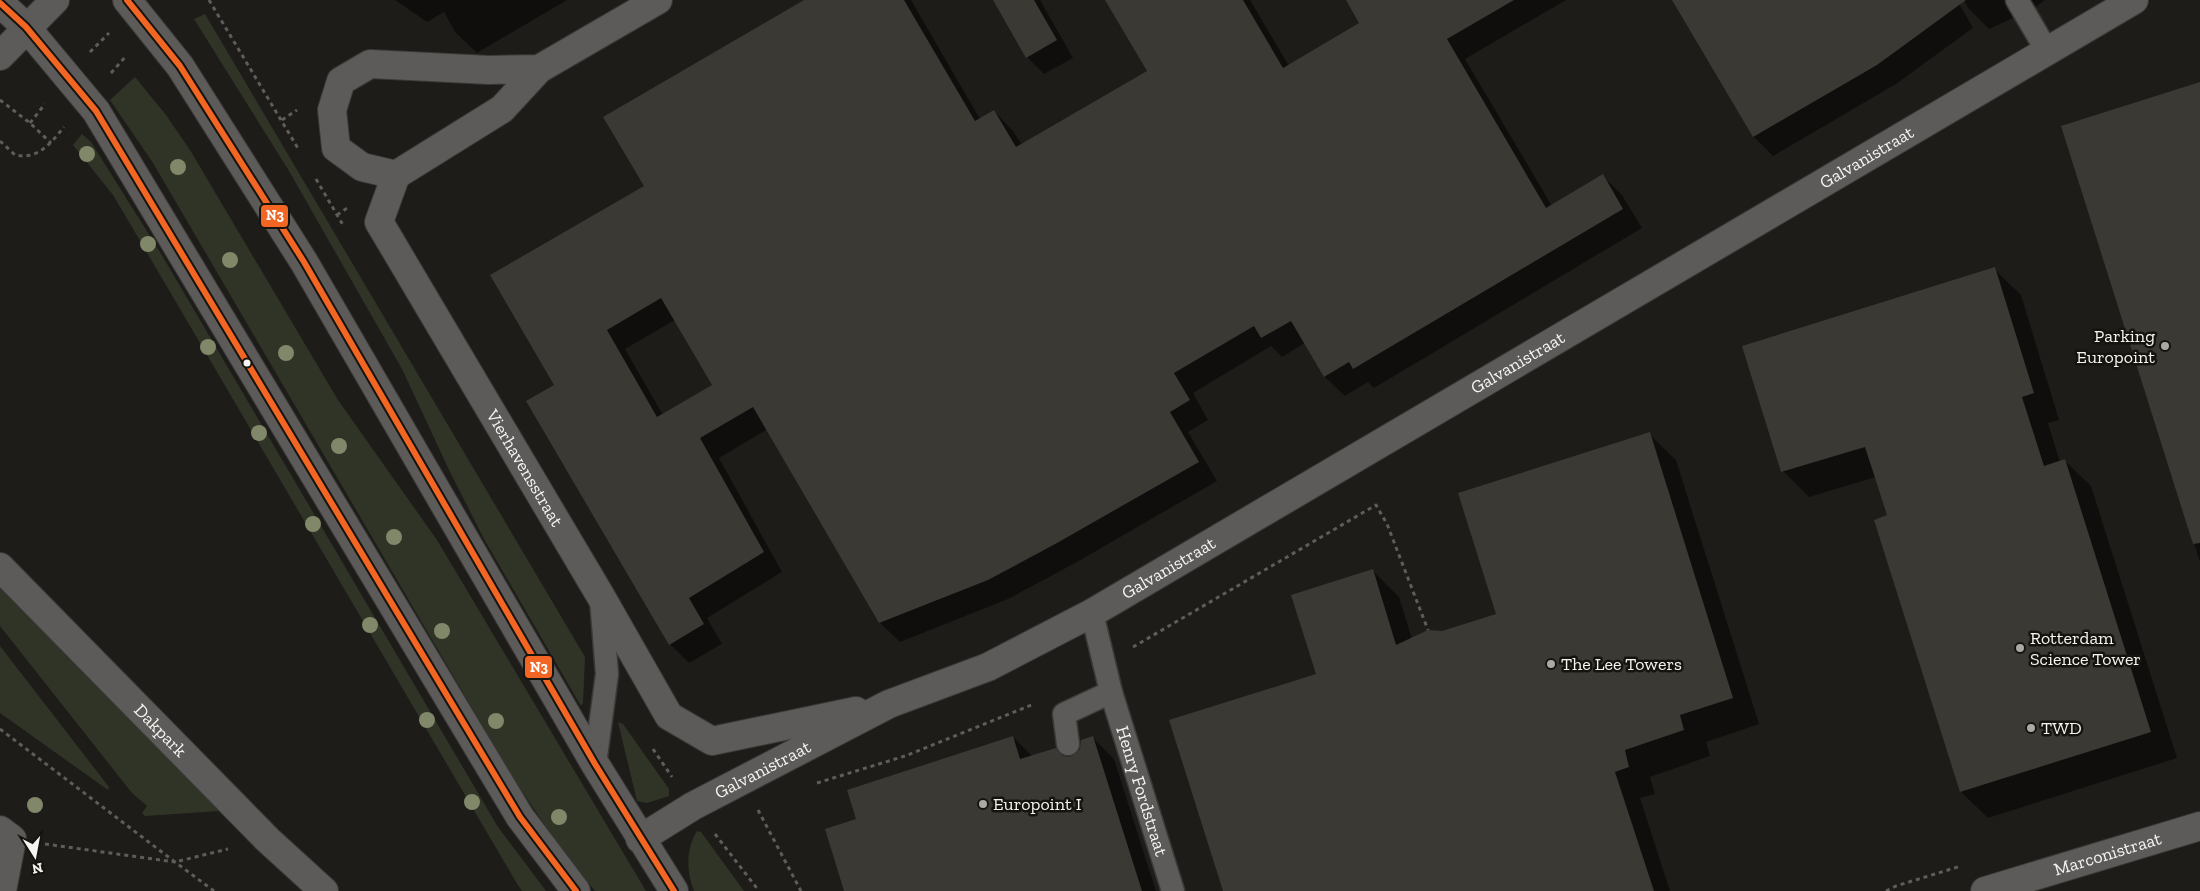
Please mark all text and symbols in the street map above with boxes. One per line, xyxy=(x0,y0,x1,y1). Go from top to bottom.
street label: Galvanistraat xyxy=(1816,121,1918,193)
line badge: N3 xyxy=(260,204,289,228)
text: N3 xyxy=(266,207,285,224)
place label: Parking Europoint xyxy=(2076,325,2155,368)
street label: Galvanistraat xyxy=(1467,326,1569,399)
marker: Parking Europoint xyxy=(2159,340,2171,352)
unlabelled marker xyxy=(242,358,252,368)
street label: Vierhavensstraat xyxy=(481,405,568,531)
street label: Galvanistraat xyxy=(1118,532,1220,604)
place label: Rotterdam Science Tower xyxy=(2030,627,2141,670)
marker: Rotterdam Science Tower xyxy=(2014,642,2026,654)
place label: The Lee Towers xyxy=(1561,653,1682,675)
line badge: N3 xyxy=(524,655,553,679)
marker: The Lee Towers xyxy=(1545,658,1557,670)
text: N3 xyxy=(530,659,549,676)
street label: Dakpark xyxy=(129,699,192,762)
place label: TWD xyxy=(2041,717,2082,739)
marker: TWD xyxy=(2025,722,2037,734)
street label: Henry Fordstraat xyxy=(1111,723,1173,859)
street label: Galvanistraat xyxy=(711,736,815,804)
place label: Europoint I xyxy=(993,793,1082,815)
marker: Europoint I xyxy=(977,798,989,810)
street label: Marconistraat xyxy=(2051,827,2164,881)
north arrow xyxy=(10,831,60,881)
text: N xyxy=(30,859,44,878)

